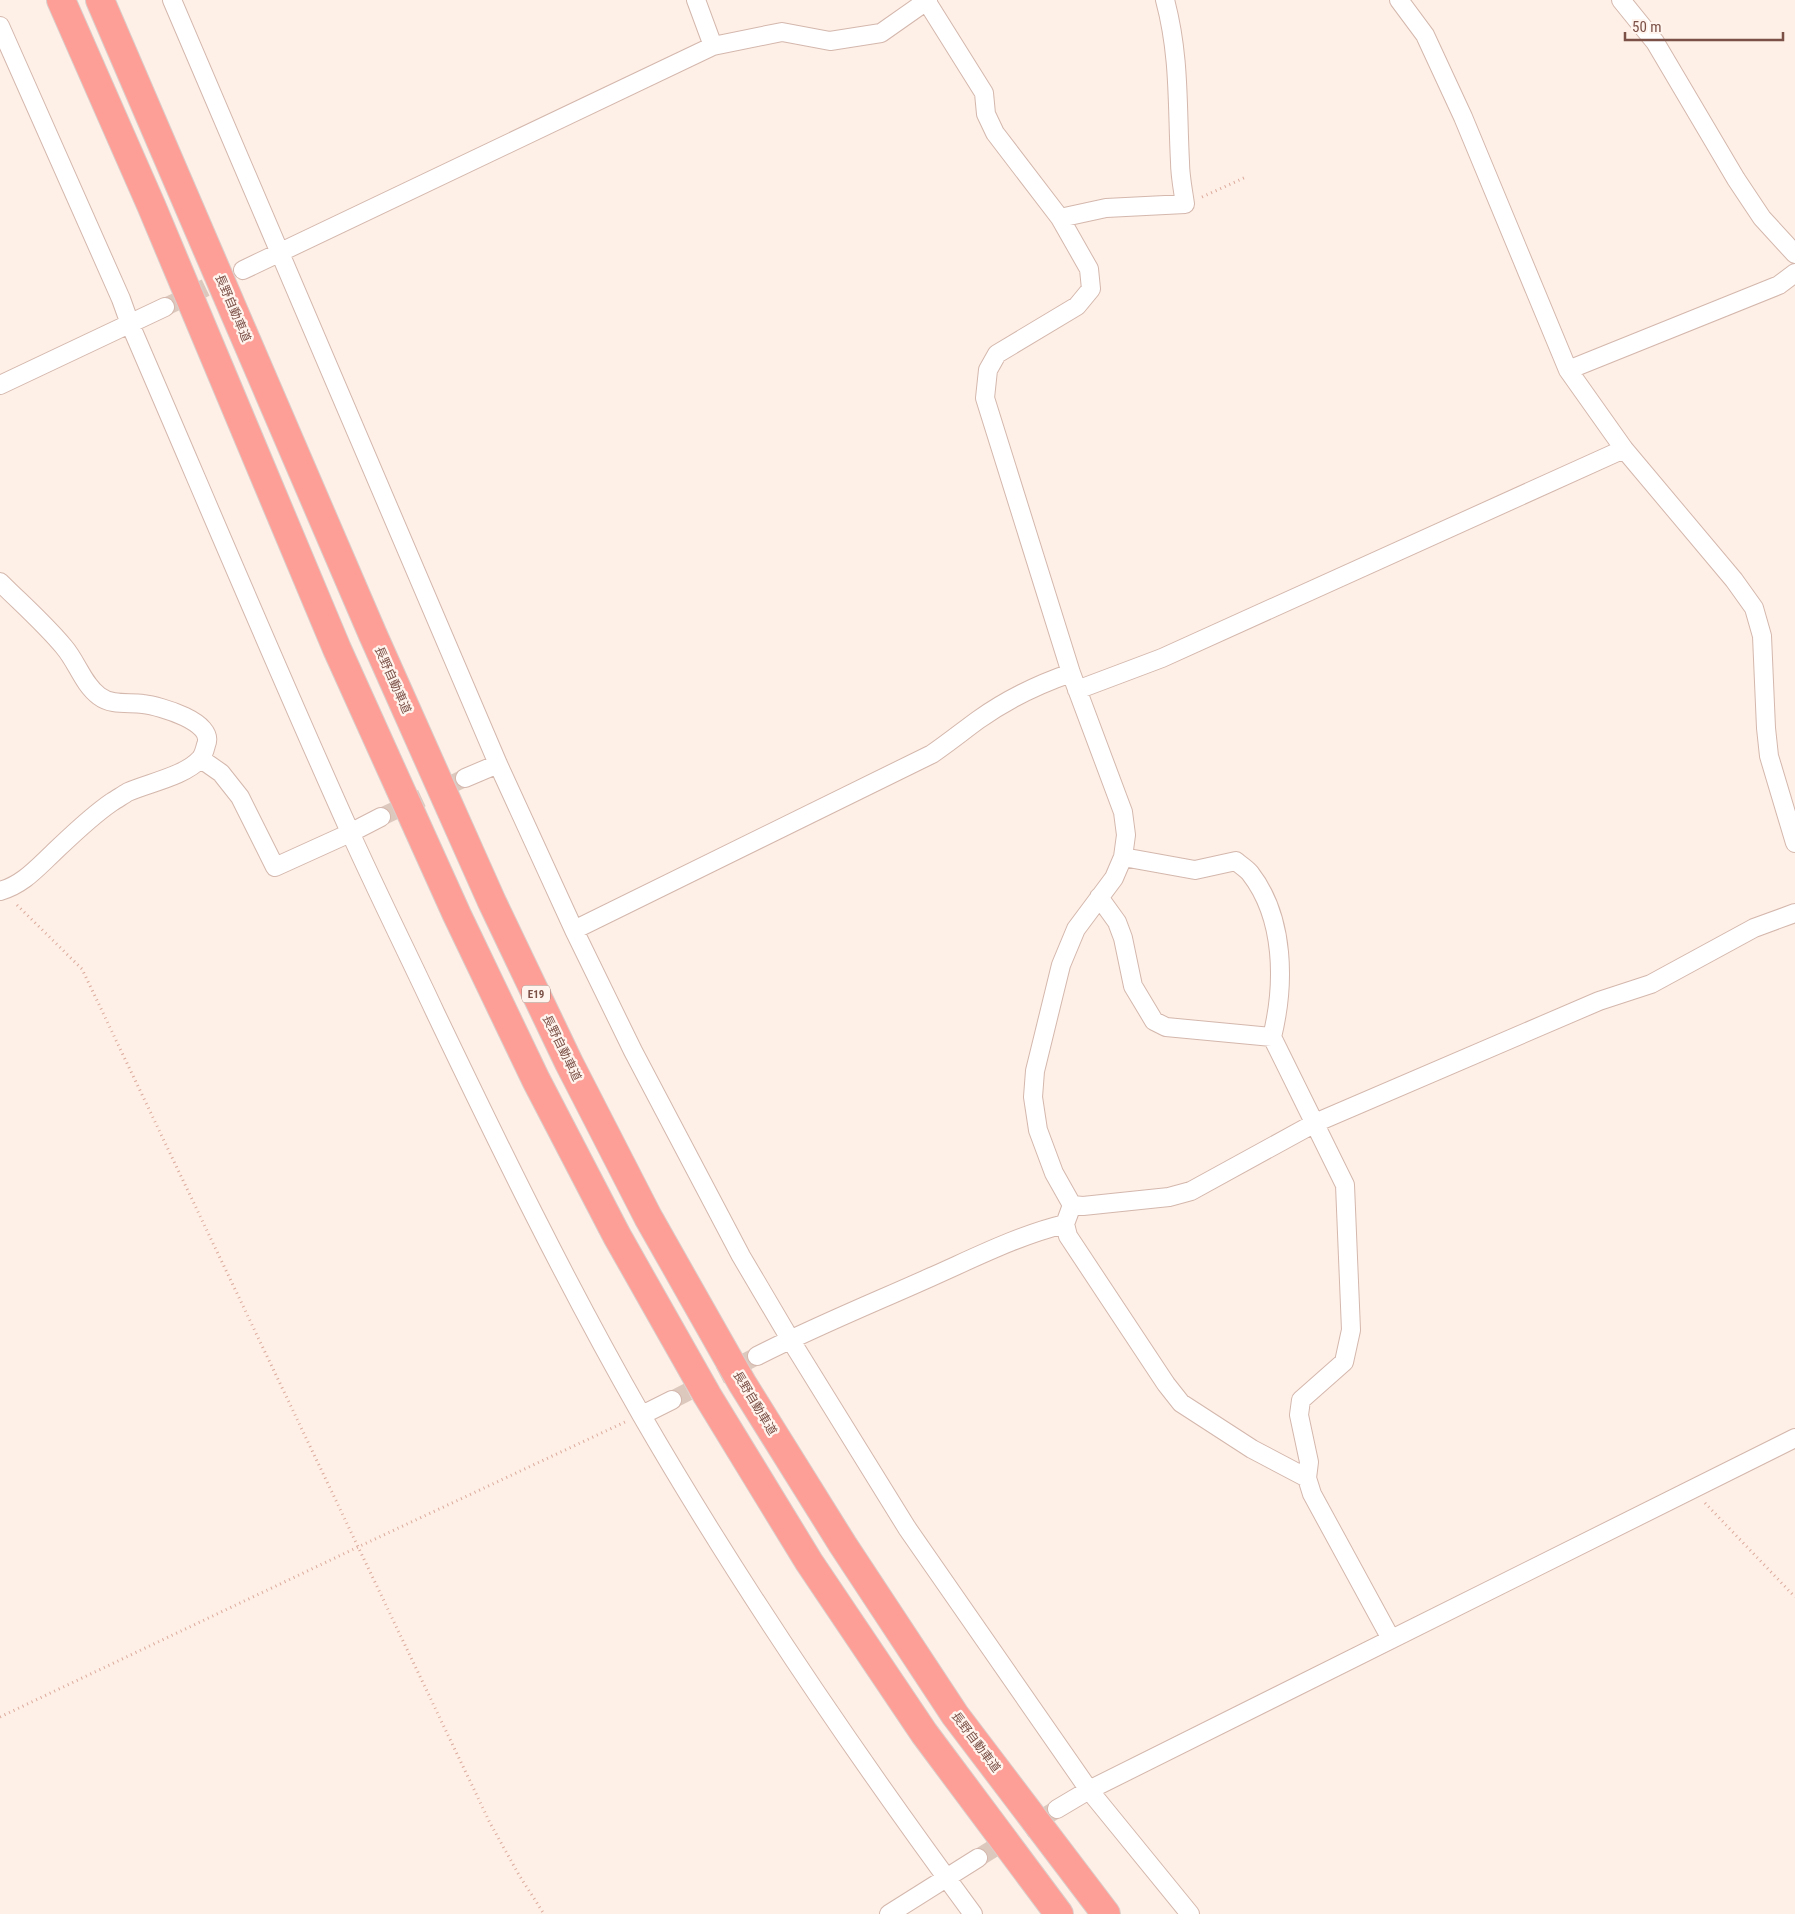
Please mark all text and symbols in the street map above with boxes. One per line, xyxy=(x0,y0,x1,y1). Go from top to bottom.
scale bar xyxy=(1625,10,1782,42)
text: 50 m xyxy=(1632,18,1662,36)
street label: 長野自動車道 xyxy=(212,272,254,344)
street label: 長野自動車道 xyxy=(372,644,414,716)
road number: E19 xyxy=(522,986,550,1002)
street label: 長野自動車道 xyxy=(540,1013,584,1083)
street label: 長野自動車道 xyxy=(730,1369,780,1437)
street label: 長野自動車道 xyxy=(949,1709,1003,1775)

